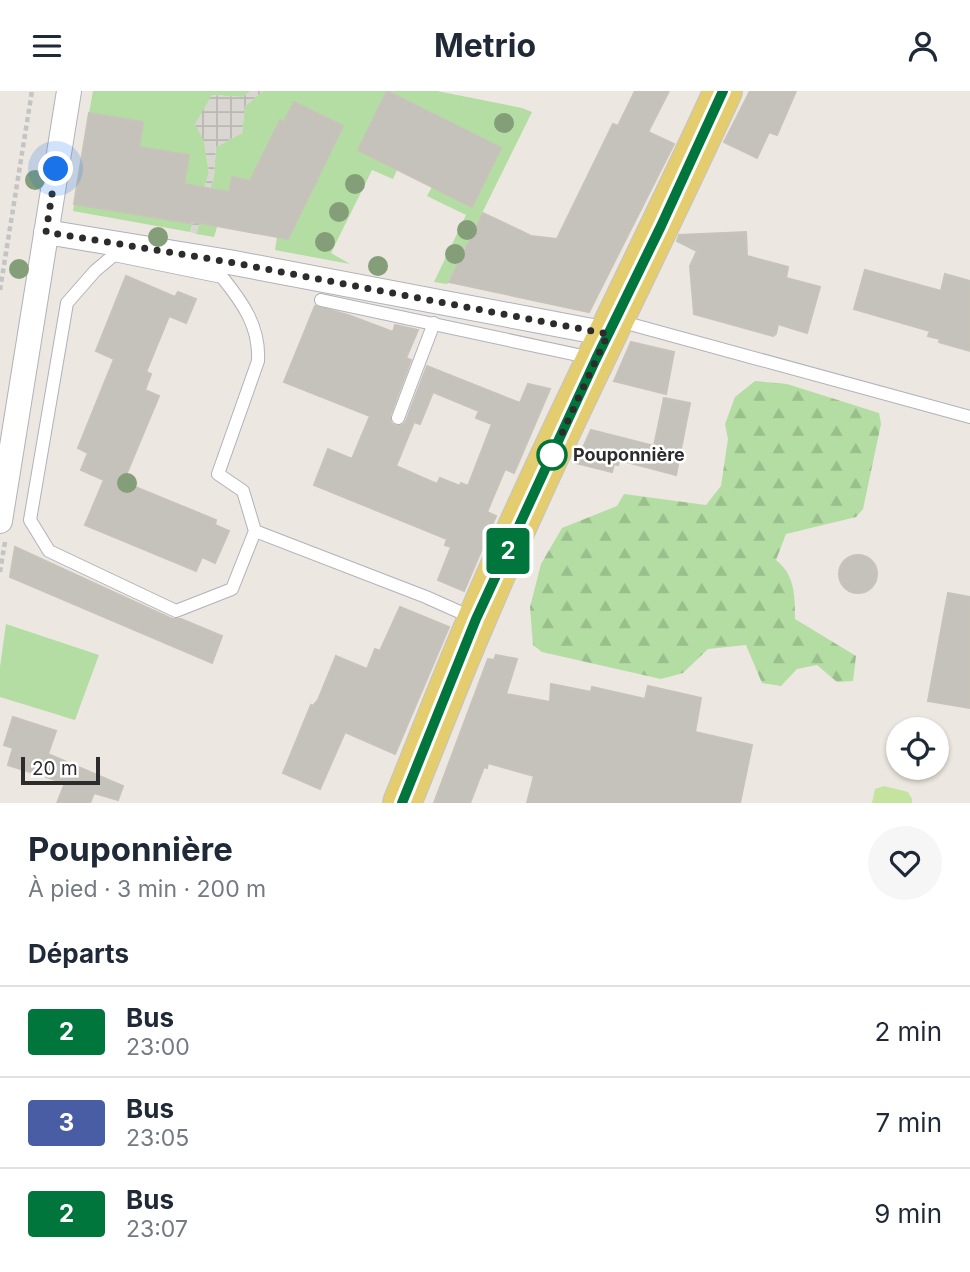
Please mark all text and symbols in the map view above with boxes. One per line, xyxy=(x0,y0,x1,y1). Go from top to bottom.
text: Metrio xyxy=(434,26,536,65)
icon: menu xyxy=(28,27,66,65)
icon: person xyxy=(904,27,942,65)
your location xyxy=(38,151,73,186)
marker: Pouponnière xyxy=(537,440,567,470)
place label: Pouponnière xyxy=(573,444,685,465)
line badge: 2 xyxy=(485,528,531,574)
text: 2 xyxy=(500,536,516,565)
map controls xyxy=(886,717,949,780)
button: locate xyxy=(886,717,949,780)
scale bar xyxy=(21,754,100,786)
text: 20 m xyxy=(32,757,78,780)
button: heart xyxy=(868,826,942,900)
text: Pouponnière xyxy=(28,829,233,869)
text: À pied · 3 min · 200 m xyxy=(28,875,266,903)
text: Départs xyxy=(28,938,129,969)
text: Bus xyxy=(126,1002,174,1033)
text: 2 min xyxy=(874,1016,942,1047)
text: 2 xyxy=(59,1017,74,1046)
text: 23:00 xyxy=(126,1033,190,1061)
text: Bus xyxy=(126,1093,174,1124)
text: 7 min xyxy=(876,1107,942,1138)
text: 3 xyxy=(59,1108,74,1137)
text: 23:05 xyxy=(126,1124,189,1152)
text: Bus xyxy=(126,1184,174,1215)
text: 9 min xyxy=(874,1198,942,1229)
text: 2 xyxy=(59,1199,74,1228)
text: 23:07 xyxy=(126,1215,188,1243)

